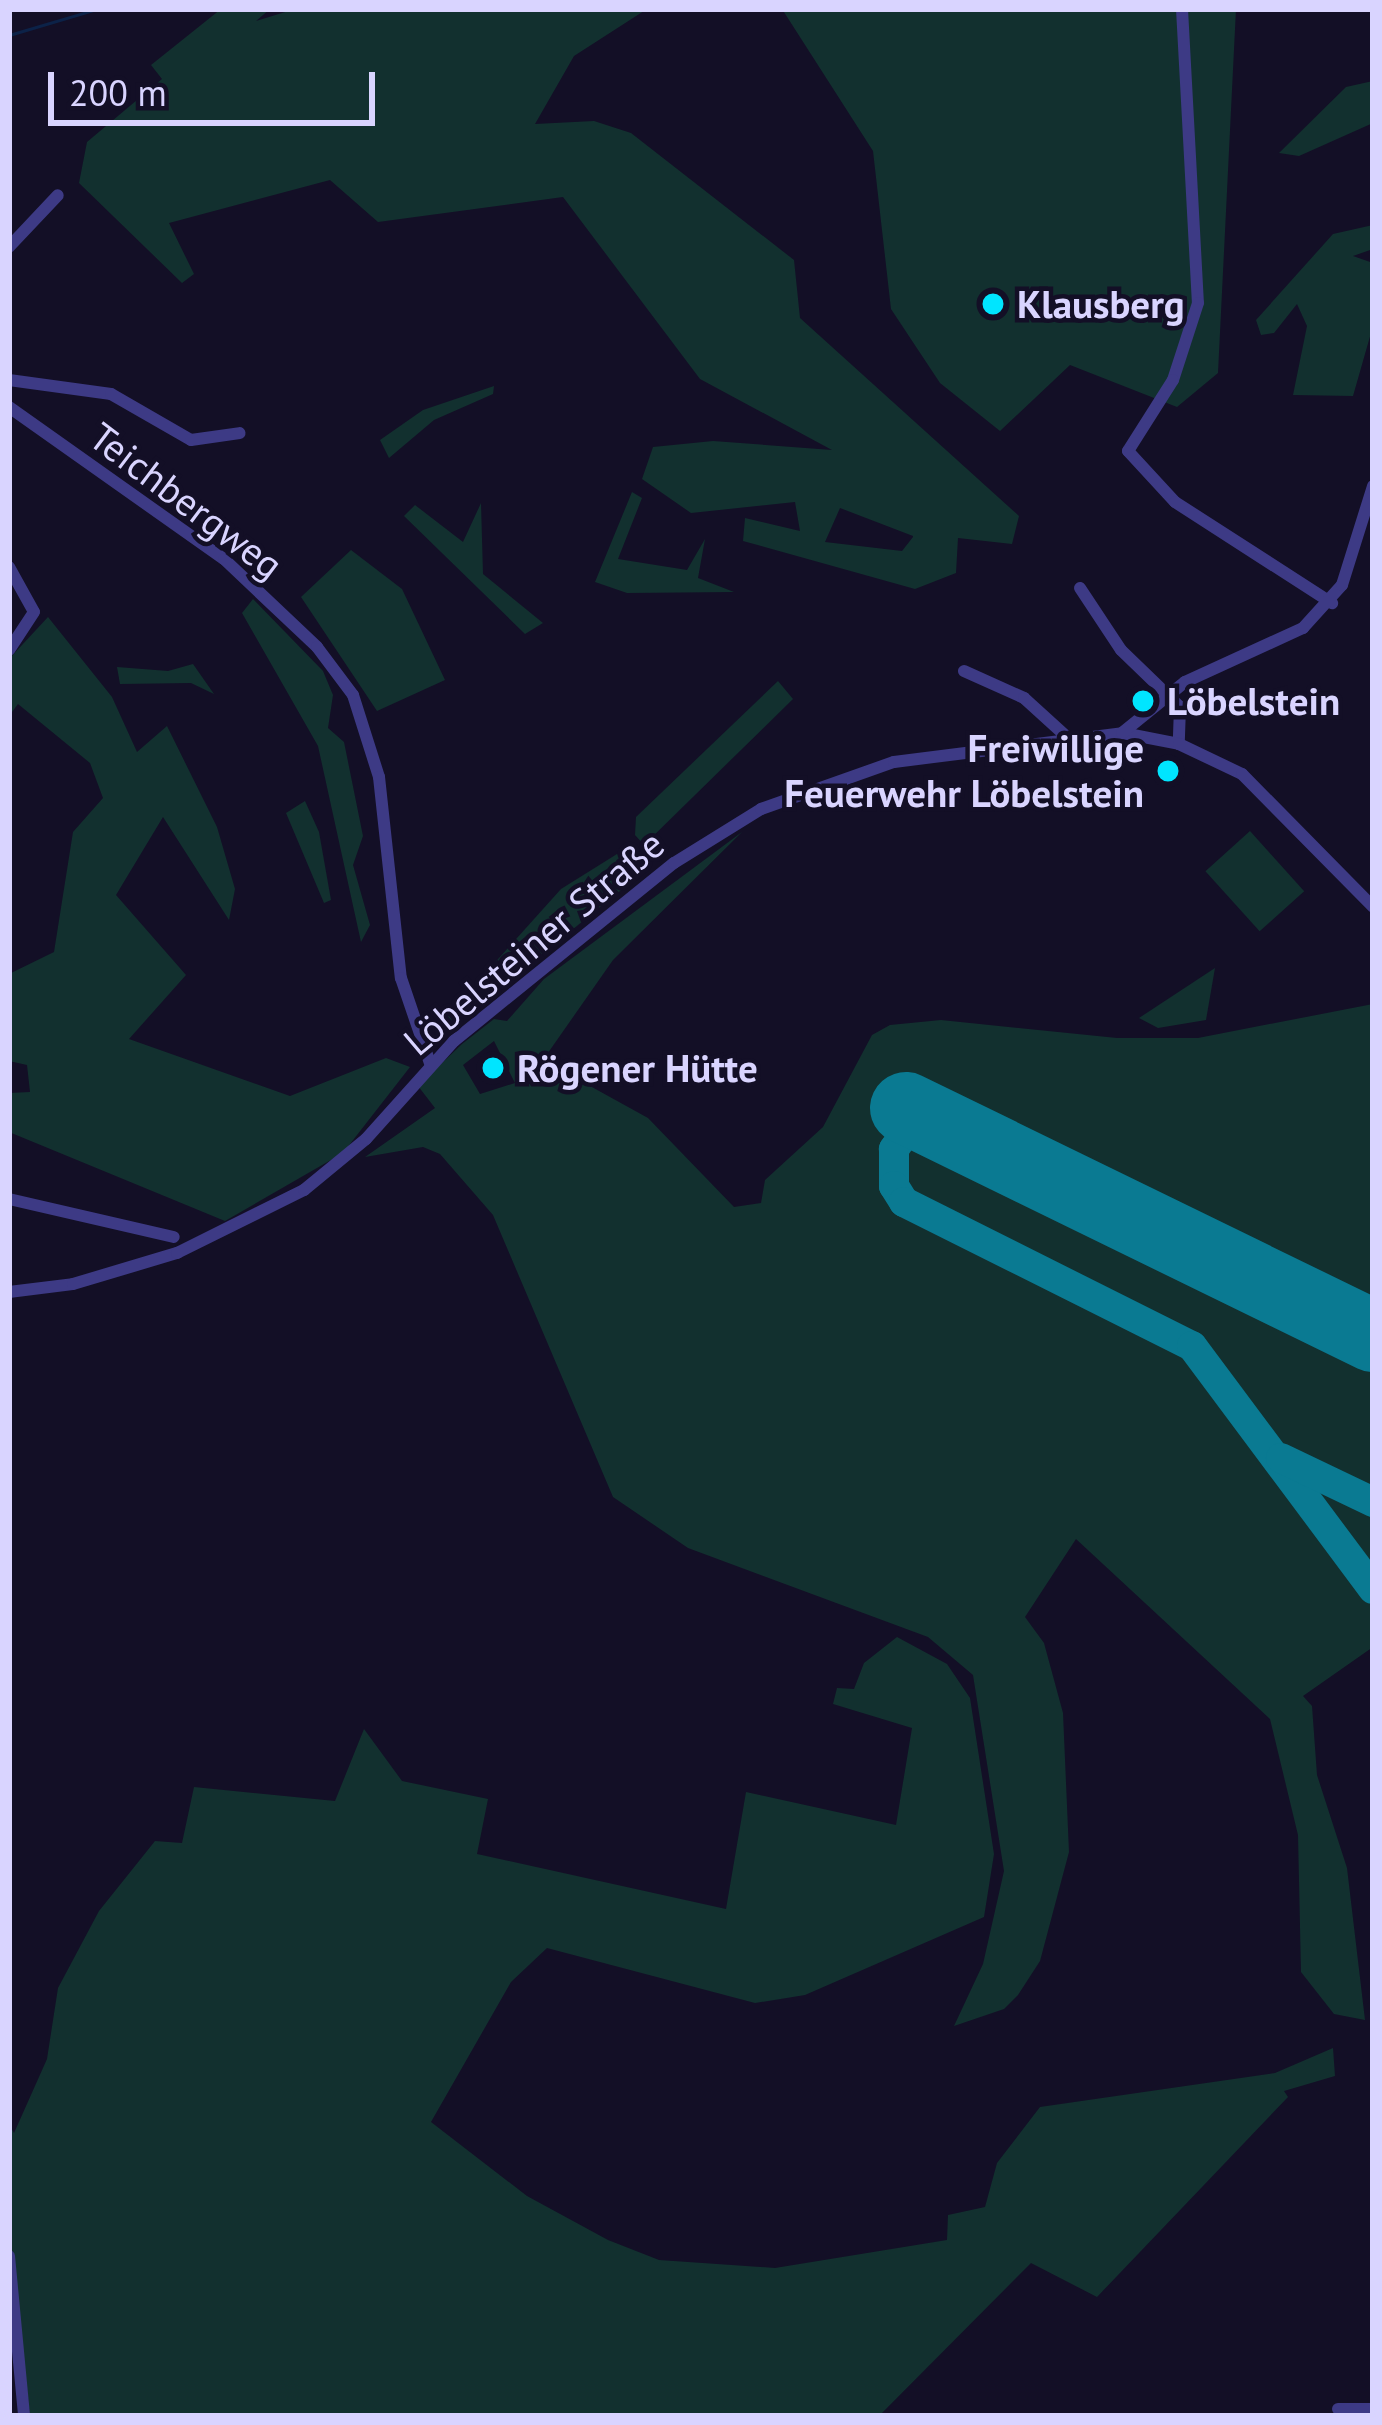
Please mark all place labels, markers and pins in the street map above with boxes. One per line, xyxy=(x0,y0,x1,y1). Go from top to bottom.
place label: Klausberg xyxy=(1017,281,1185,327)
marker: Klausberg xyxy=(980,291,1006,317)
place label: Löbelstein xyxy=(1167,678,1340,724)
marker: Löbelstein xyxy=(1130,688,1156,714)
place label: Freiwillige Feuerwehr Löbelstein xyxy=(784,726,1144,817)
marker: Freiwillige Feuerwehr Löbelstein xyxy=(1155,758,1181,784)
place label: Rögener Hütte xyxy=(517,1045,758,1091)
marker: Rögener Hütte xyxy=(480,1055,506,1081)

